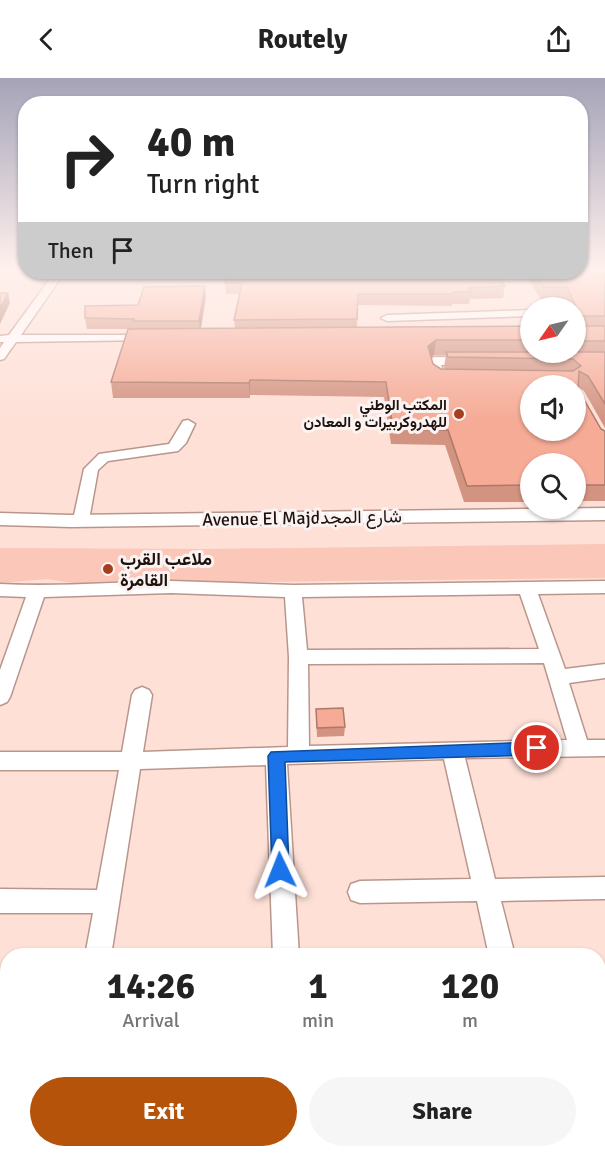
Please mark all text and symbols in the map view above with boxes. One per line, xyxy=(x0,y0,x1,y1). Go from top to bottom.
icon: back xyxy=(30,23,63,56)
text: Routely xyxy=(258,23,347,56)
icon: share xyxy=(542,23,575,56)
text: 40 m xyxy=(147,117,236,168)
icon: right xyxy=(48,120,126,198)
text: Turn right xyxy=(147,168,260,201)
icon: arrive xyxy=(106,234,139,267)
text: Then xyxy=(48,237,94,264)
north arrow xyxy=(520,297,586,363)
map controls xyxy=(520,297,586,519)
button: sound xyxy=(520,375,586,441)
place label: المكتب الوطني للهدروكربيرات و المعادن xyxy=(304,396,447,431)
marker: المكتب الوطني للهدروكربيرات و المعادن xyxy=(452,407,466,421)
button: search xyxy=(520,453,586,519)
street label: Avenue El Majdشارع المجد xyxy=(202,505,402,532)
place label: ملاعب القرب القامرة xyxy=(120,548,212,591)
marker: ملاعب القرب القامرة xyxy=(101,562,115,576)
pin xyxy=(511,722,562,773)
icon: arrive xyxy=(520,731,553,764)
position arrow xyxy=(248,838,312,902)
text: 14:26 xyxy=(107,964,195,1009)
text: 1 xyxy=(308,964,328,1009)
text: 120 xyxy=(441,964,499,1009)
text: Arrival xyxy=(122,1008,180,1033)
text: min xyxy=(302,1008,334,1033)
text: m xyxy=(462,1008,478,1033)
button: Exit xyxy=(30,1077,297,1146)
button: Share xyxy=(309,1077,576,1146)

